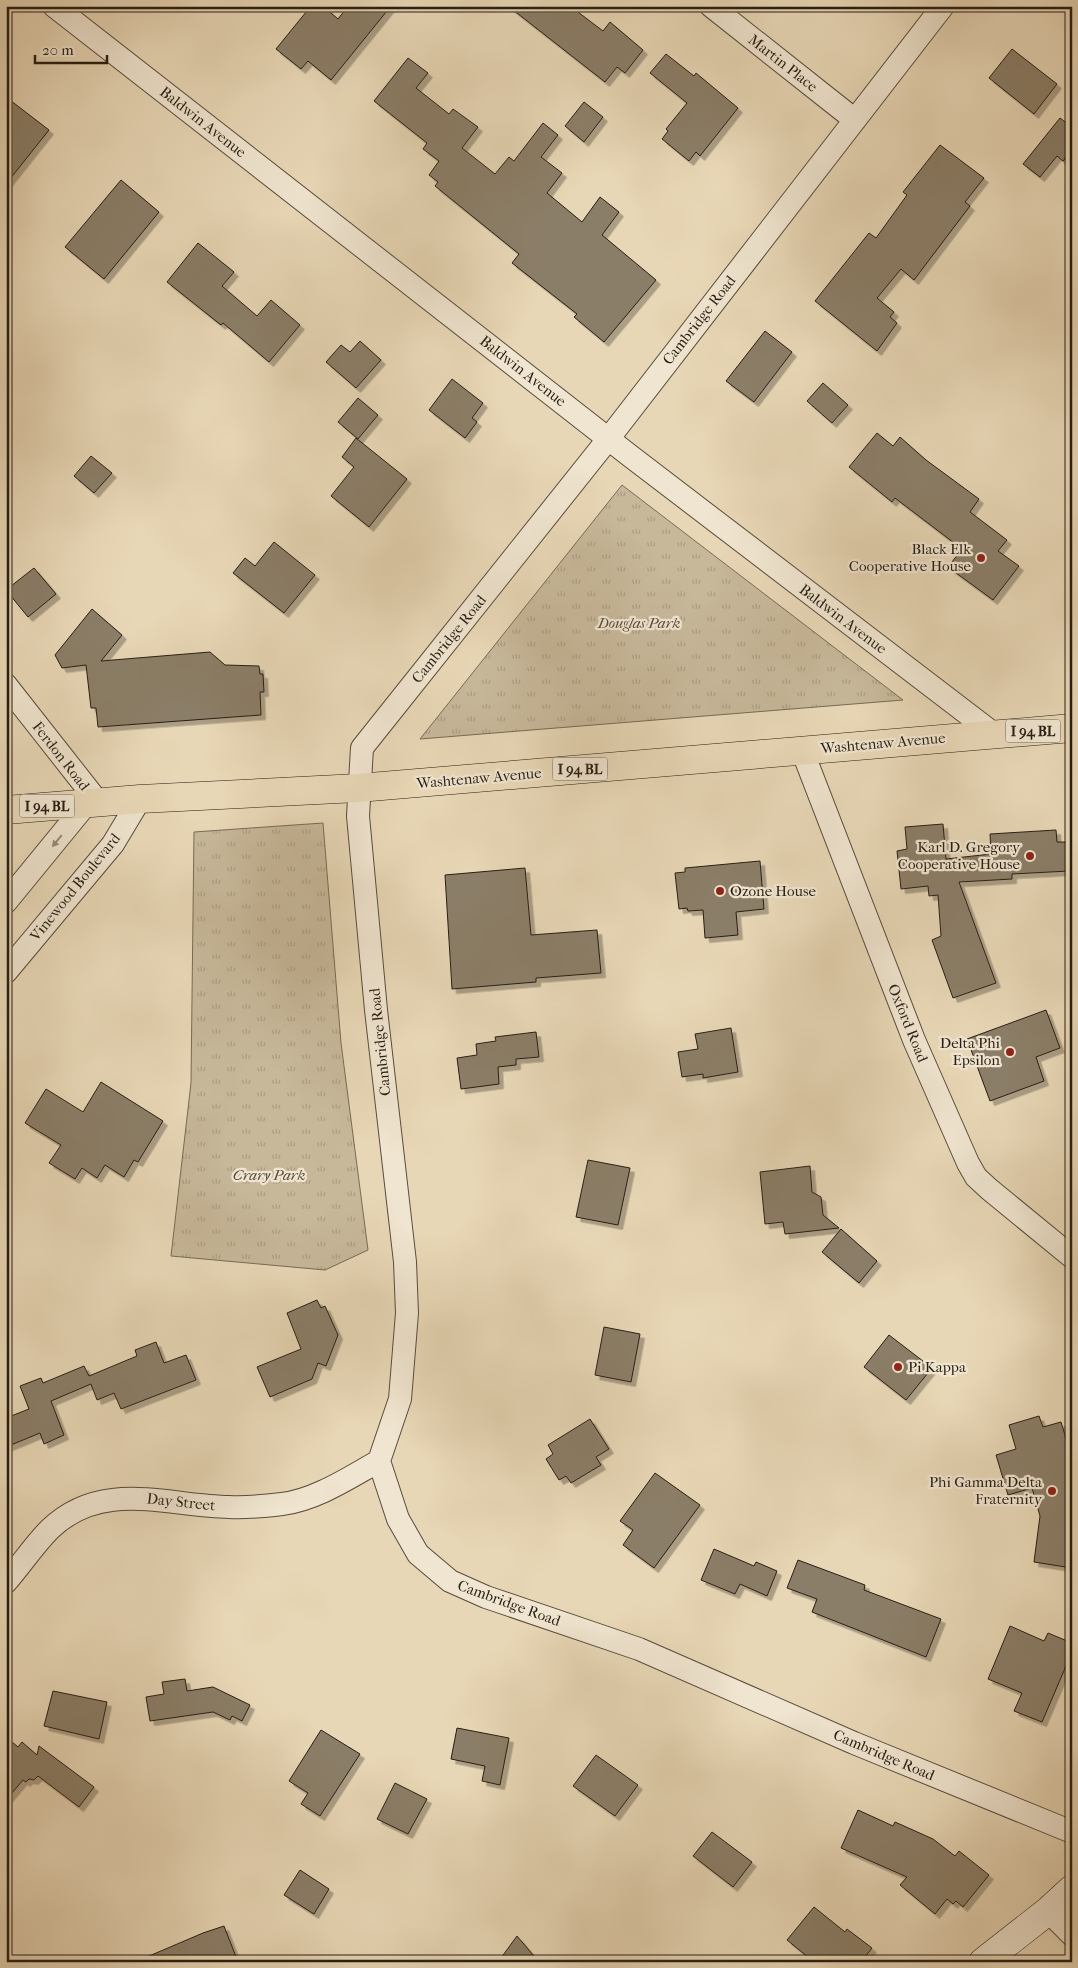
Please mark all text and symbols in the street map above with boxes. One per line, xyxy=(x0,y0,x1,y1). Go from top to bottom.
street label: Martin Place xyxy=(745,30,822,96)
scale bar xyxy=(35,32,108,64)
text: 20 m xyxy=(42,41,74,59)
street label: Baldwin Avenue xyxy=(156,83,250,162)
street label: Cambridge Road xyxy=(659,271,740,368)
street label: Baldwin Avenue xyxy=(476,332,570,411)
place label: Black Elk Cooperative House xyxy=(849,540,972,575)
marker: Black Elk Cooperative House xyxy=(975,552,987,564)
street label: Baldwin Avenue xyxy=(796,580,891,658)
street label: Cambridge Road xyxy=(408,591,491,687)
park label: Douglas Park xyxy=(597,614,680,632)
street label: Ferdon Road xyxy=(28,718,94,795)
road number: I 94 BL xyxy=(1006,719,1060,742)
street label: Washtenaw Avenue xyxy=(819,729,947,758)
road number: I 94 BL xyxy=(552,758,608,781)
street label: Washtenaw Avenue xyxy=(415,764,543,793)
road number: I 94 BL xyxy=(20,794,74,818)
street label: Vinewood Boulevard xyxy=(25,829,124,945)
one-way arrow xyxy=(51,834,62,847)
place label: Karl D. Gregory Cooperative House xyxy=(898,838,1021,873)
marker: Karl D. Gregory Cooperative House xyxy=(1024,850,1036,862)
place label: Ozone House xyxy=(730,882,816,900)
marker: Ozone House xyxy=(714,885,726,897)
street label: Oxford Road xyxy=(884,981,932,1066)
street label: Cambridge Road xyxy=(365,986,395,1097)
place label: Delta Phi Epsilon xyxy=(940,1034,1001,1069)
marker: Delta Phi Epsilon xyxy=(1004,1046,1016,1058)
park label: Crary Park xyxy=(233,1166,305,1184)
place label: Pi Kappa xyxy=(908,1358,967,1376)
marker: Pi Kappa xyxy=(892,1361,904,1373)
place label: Phi Gamma Delta Fraternity xyxy=(929,1473,1043,1508)
marker: Phi Gamma Delta Fraternity xyxy=(1046,1485,1058,1497)
street label: Day Street xyxy=(146,1489,217,1515)
street label: Cambridge Road xyxy=(455,1576,564,1630)
street label: Cambridge Road xyxy=(831,1726,938,1785)

